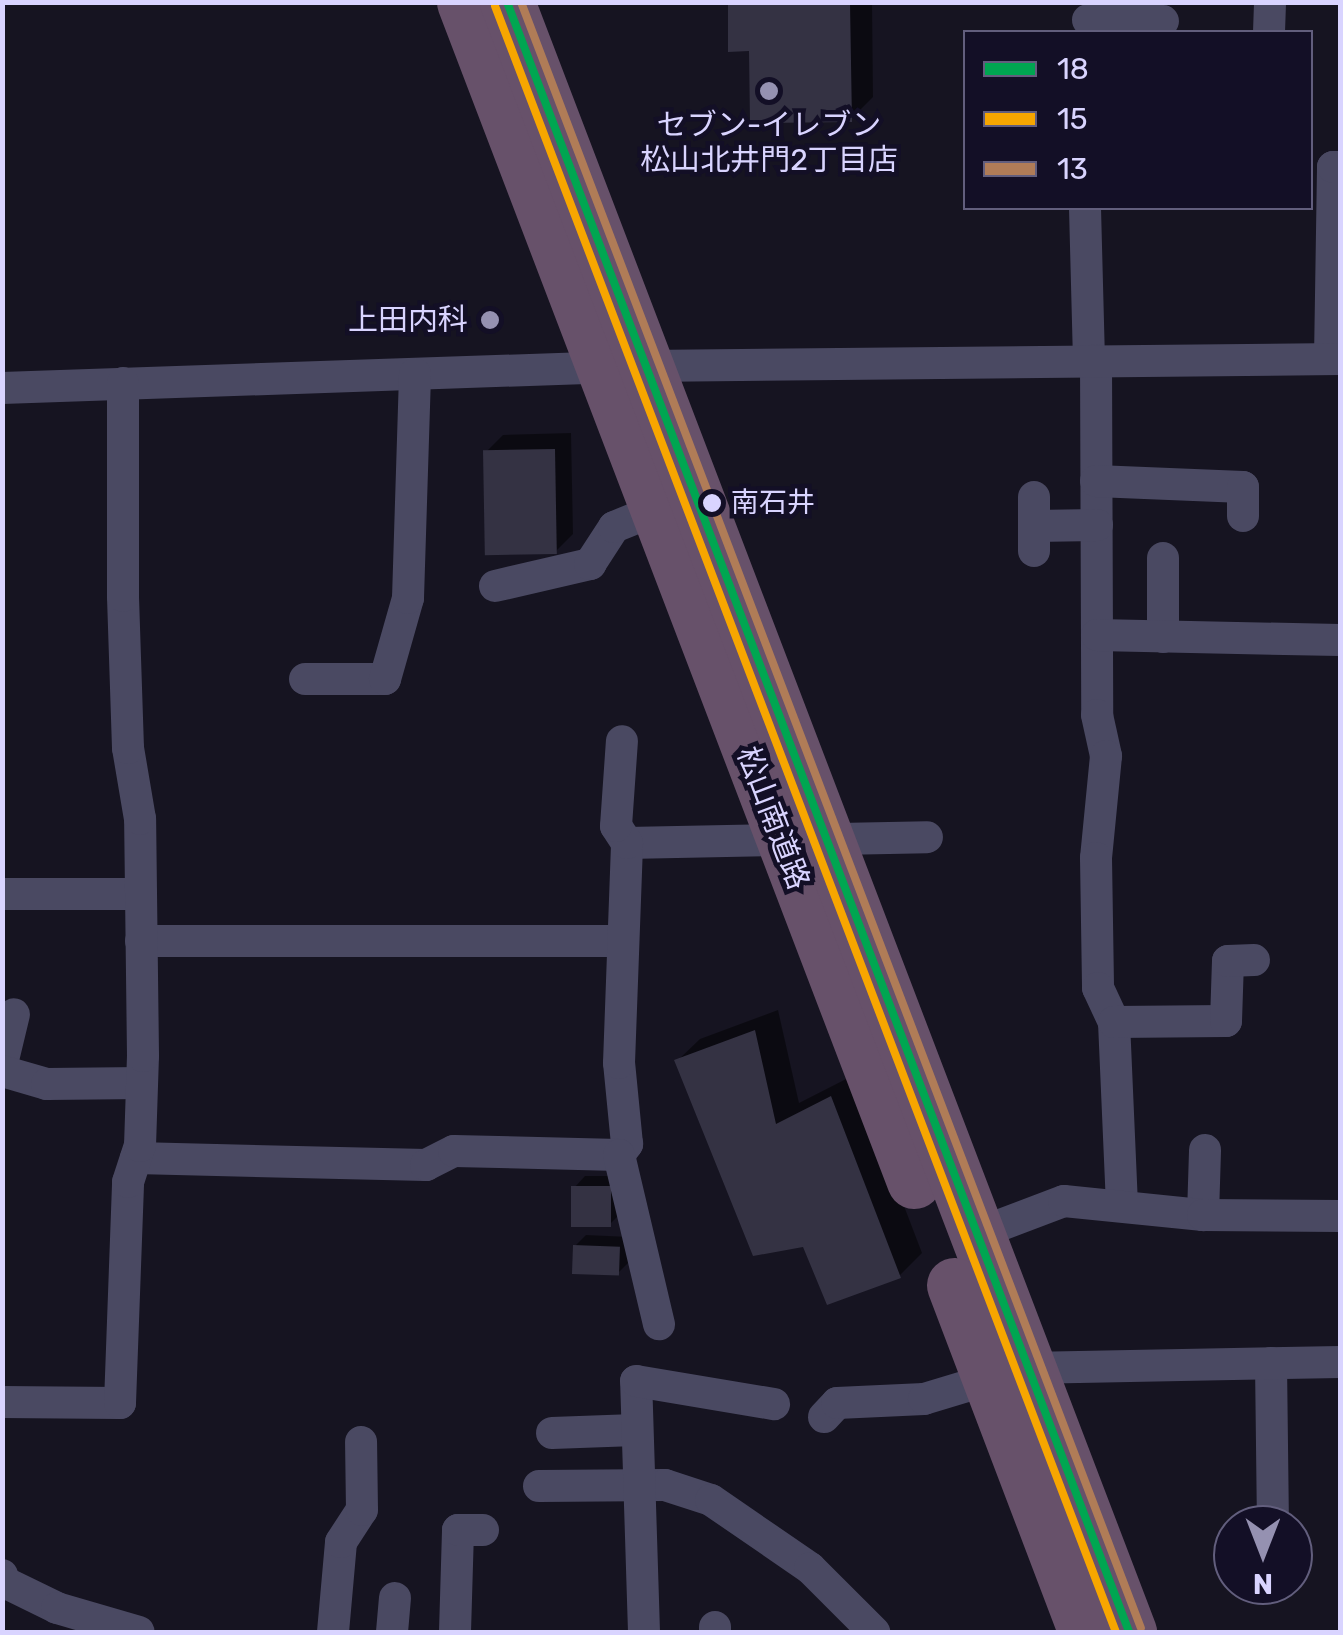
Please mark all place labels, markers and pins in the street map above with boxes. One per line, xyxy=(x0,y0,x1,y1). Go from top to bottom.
marker: セブン-イレブン 松山北井門2丁目店 xyxy=(758,80,780,102)
place label: セブン-イレブン 松山北井門2丁目店 xyxy=(640,107,898,178)
place label: 上田内科 xyxy=(348,302,468,338)
marker: 上田内科 xyxy=(477,307,503,333)
place label: 南石井 xyxy=(731,486,815,520)
marker: 南石井 xyxy=(702,493,722,513)

